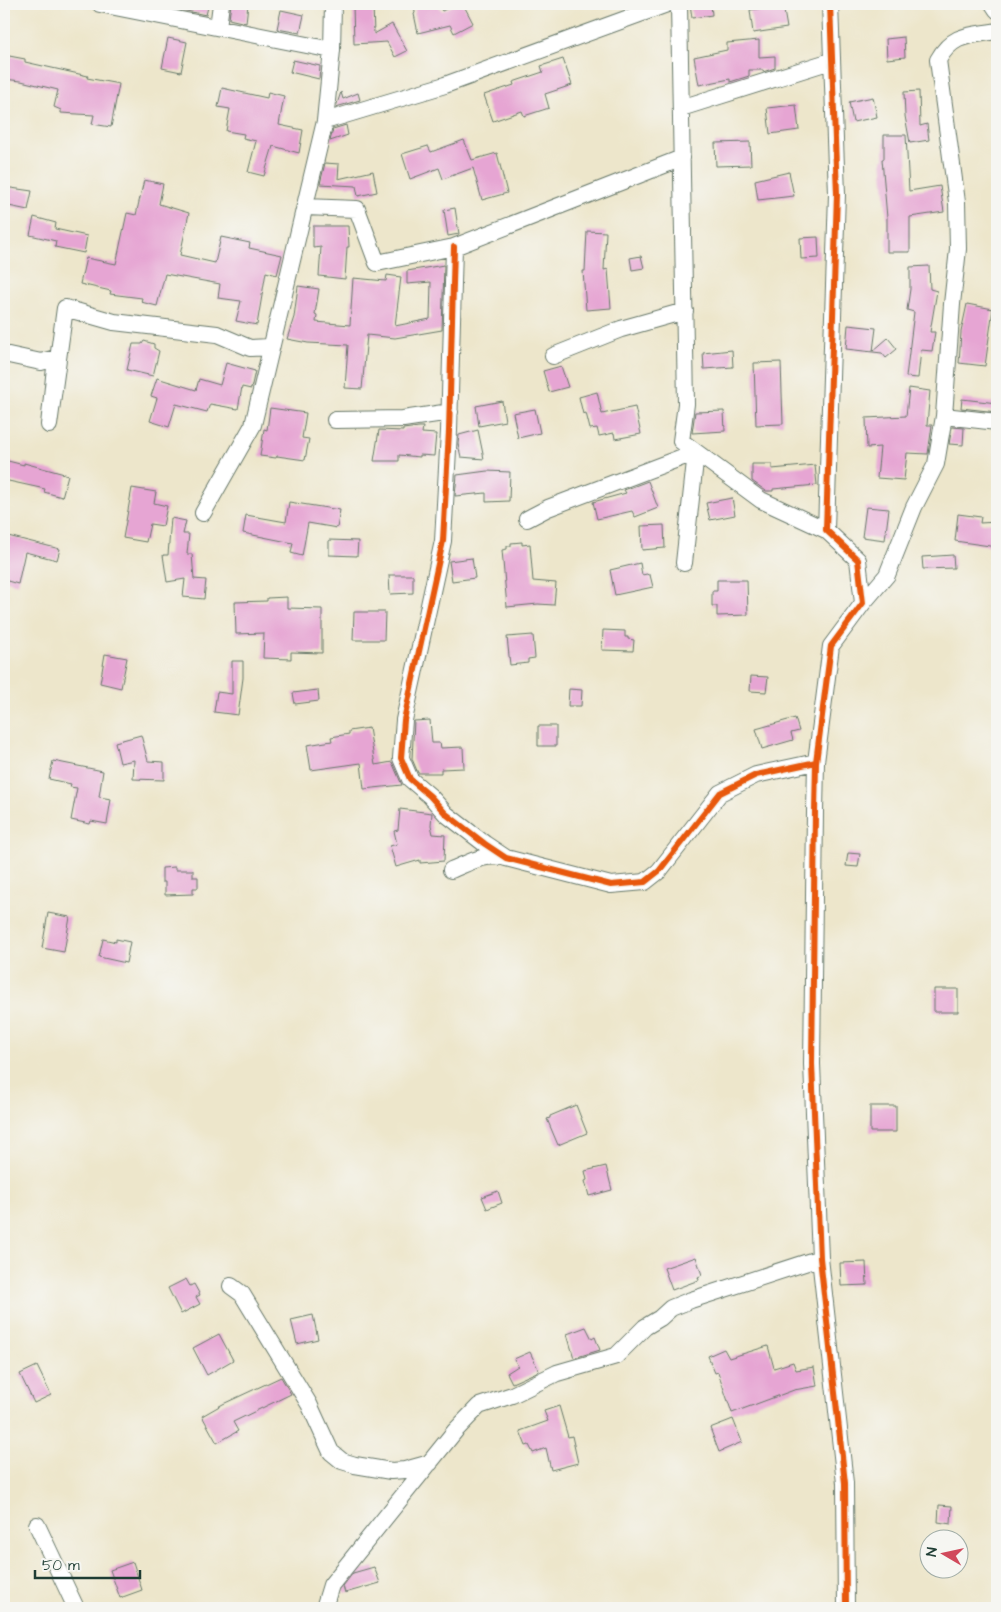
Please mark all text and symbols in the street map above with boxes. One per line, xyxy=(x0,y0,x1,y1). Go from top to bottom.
north arrow xyxy=(918,1530,968,1580)
text: N xyxy=(922,1546,943,1558)
scale bar xyxy=(35,1547,140,1579)
text: 50 m xyxy=(42,1555,80,1576)

